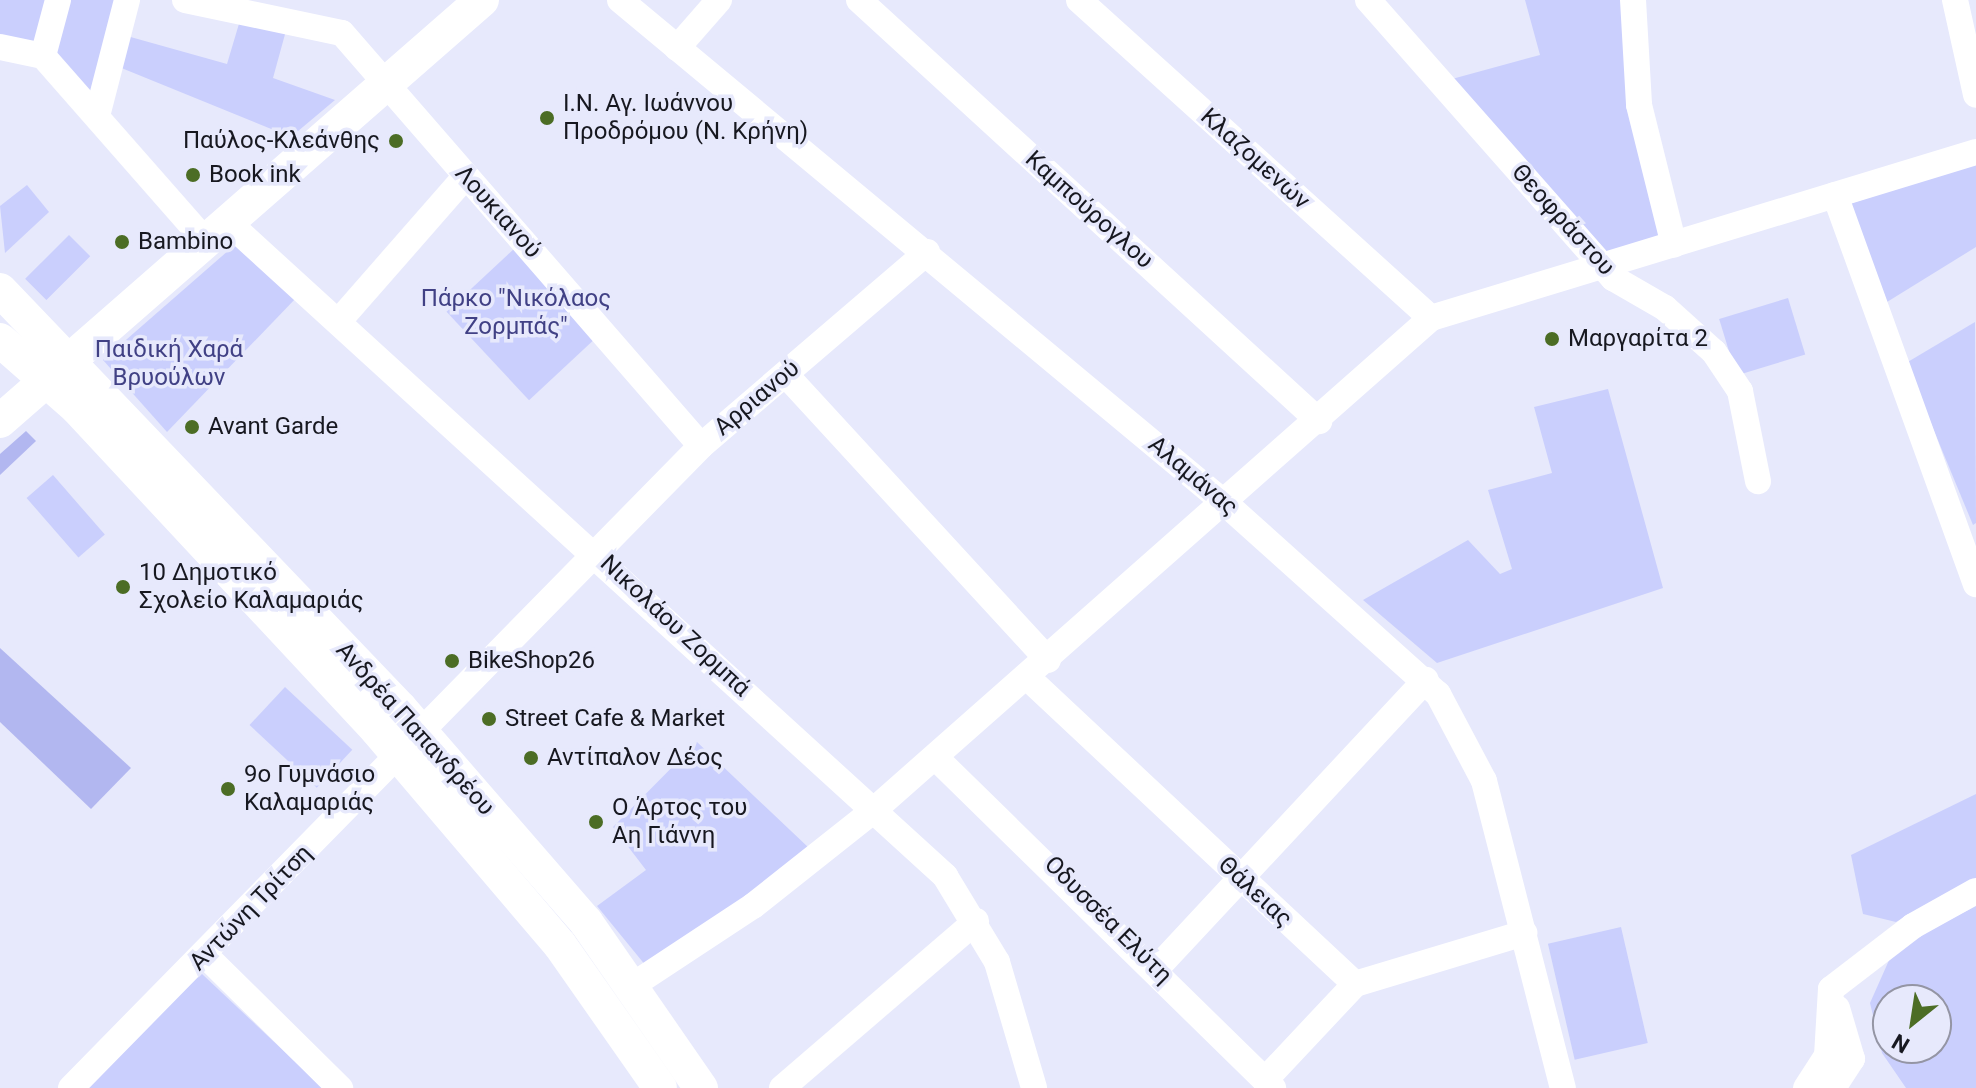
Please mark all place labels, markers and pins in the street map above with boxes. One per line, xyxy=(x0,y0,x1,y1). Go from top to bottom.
place label: Ι.Ν. Αγ. Ιωάννου Προδρόμου (Ν. Κρήνη) xyxy=(563,90,808,146)
marker: Ι.Ν. Αγ. Ιωάννου Προδρόμου (Ν. Κρήνη) xyxy=(538,109,556,127)
place label: Παύλος-Κλεάνθης xyxy=(183,127,380,155)
marker: Παύλος-Κλεάνθης xyxy=(387,132,405,150)
place label: Book ink xyxy=(209,161,301,189)
marker: Book ink xyxy=(184,166,202,184)
place label: Bambino xyxy=(138,228,233,256)
marker: Bambino xyxy=(113,233,131,251)
place label: Μαργαρίτα 2 xyxy=(1568,325,1708,353)
marker: Μαργαρίτα 2 xyxy=(1543,330,1561,348)
place label: Avant Garde xyxy=(208,413,338,441)
marker: Avant Garde xyxy=(183,418,201,436)
place label: 10 Δημοτικό Σχολείο Καλαμαριάς xyxy=(139,559,364,615)
marker: 10 Δημοτικό Σχολείο Καλαμαριάς xyxy=(114,578,132,596)
place label: BikeShop26 xyxy=(468,647,595,675)
marker: BikeShop26 xyxy=(443,652,461,670)
place label: Street Cafe & Market xyxy=(505,705,725,733)
marker: Street Cafe & Market xyxy=(480,710,498,728)
place label: Αντίπαλον Δέος xyxy=(547,744,723,772)
marker: Αντίπαλον Δέος xyxy=(522,749,540,767)
place label: 9ο Γυμνάσιο Καλαμαριάς xyxy=(244,761,375,817)
marker: 9ο Γυμνάσιο Καλαμαριάς xyxy=(219,780,237,798)
place label: Ο Άρτος του Αη Γιάννη xyxy=(612,794,747,850)
marker: Ο Άρτος του Αη Γιάννη xyxy=(587,813,605,831)

